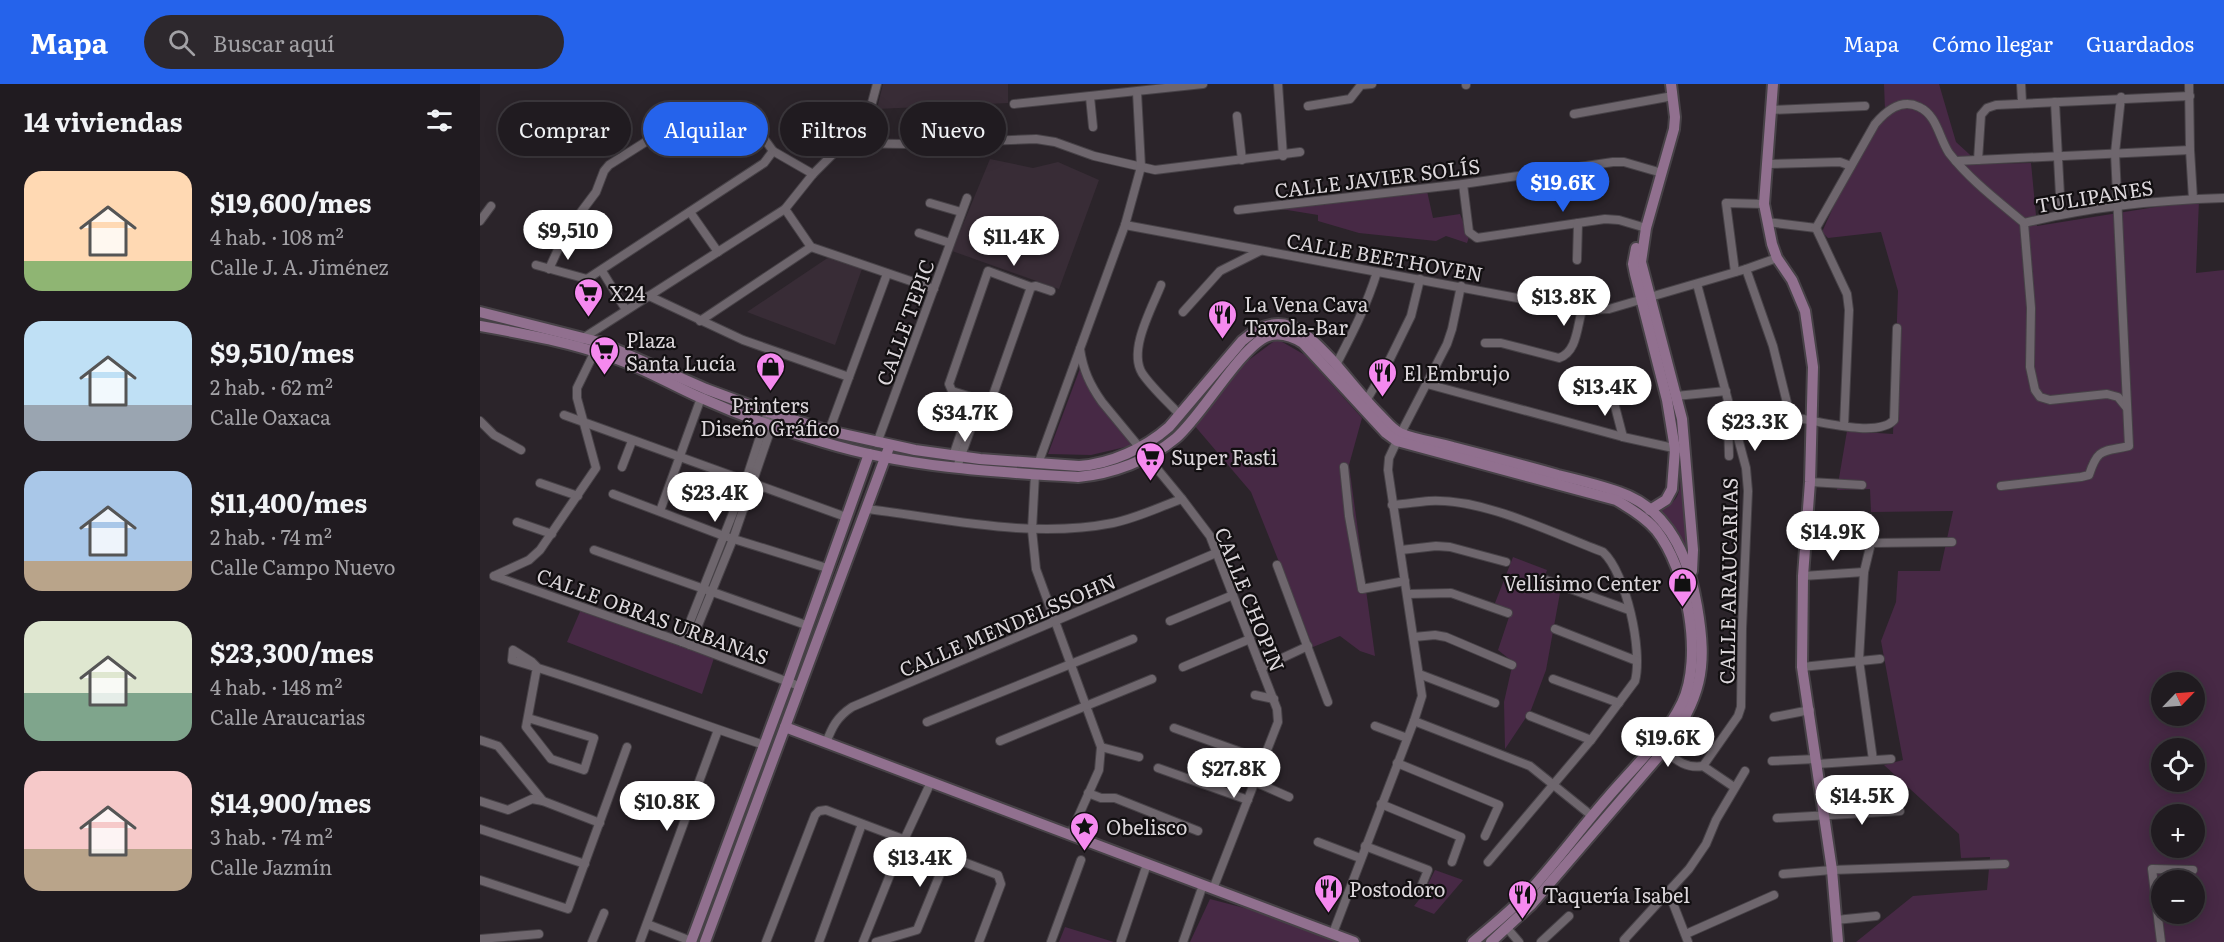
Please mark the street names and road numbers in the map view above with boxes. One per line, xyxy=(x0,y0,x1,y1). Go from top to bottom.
street label: CALLE JAVIER SOLÍS xyxy=(1272,149,1482,205)
street label: TULIPANES xyxy=(2033,171,2155,219)
street label: CALLE BEETHOVEN xyxy=(1284,224,1486,288)
street label: CALLE TEPIC xyxy=(867,255,941,389)
street label: CALLE ARAUCARIAS xyxy=(1710,477,1744,685)
street label: CALLE CHOPIN xyxy=(1208,522,1294,676)
street label: CALLE OBRAS URBANAS xyxy=(533,559,773,671)
street label: CALLE MENDELSSOHN xyxy=(894,565,1120,683)

